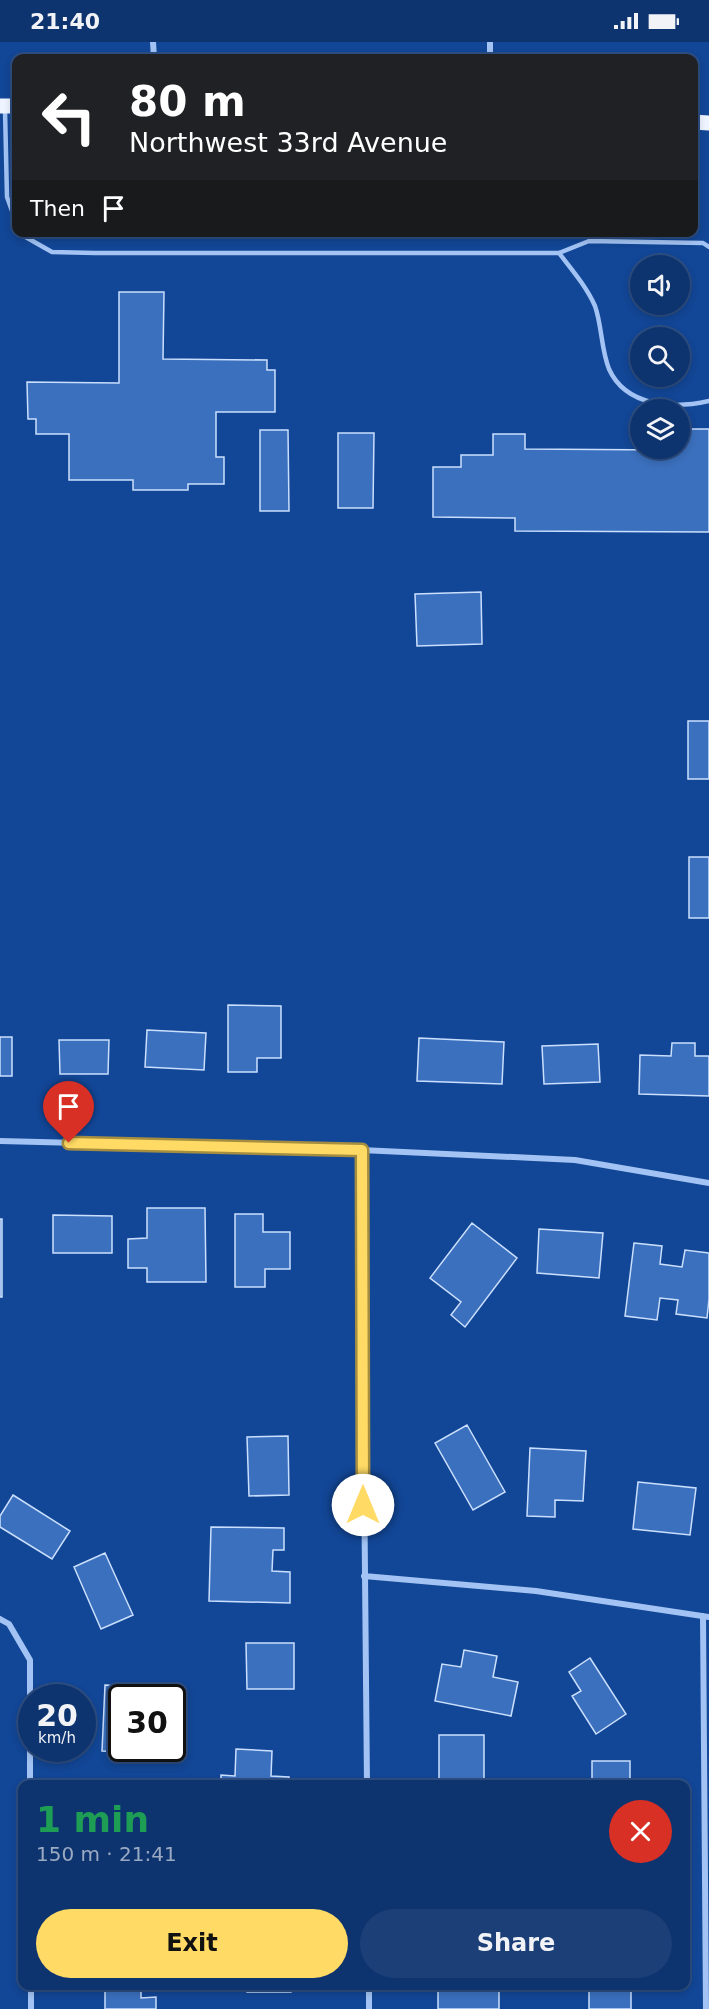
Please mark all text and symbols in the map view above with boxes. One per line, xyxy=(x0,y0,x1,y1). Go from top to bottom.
text: 21:40 xyxy=(30,9,100,34)
text: 80 m xyxy=(129,77,246,126)
icon: left xyxy=(30,78,108,156)
text: Northwest 33rd Avenue xyxy=(129,127,447,158)
icon: arrive xyxy=(97,192,130,225)
text: Then xyxy=(30,196,85,221)
map controls xyxy=(630,255,690,459)
button: sound xyxy=(630,255,690,315)
button: search xyxy=(630,327,690,387)
button: layers xyxy=(630,399,690,459)
pin xyxy=(43,1081,94,1143)
icon: arrive xyxy=(52,1090,85,1123)
position arrow xyxy=(331,1473,395,1537)
speed limit sign: 30 xyxy=(108,1684,186,1762)
text: 20 xyxy=(36,1698,78,1733)
text: km/h xyxy=(38,1729,76,1747)
text: 1 min xyxy=(36,1799,149,1840)
button: close xyxy=(609,1800,672,1863)
text: 150 m · 21:41 xyxy=(36,1842,177,1866)
button: Exit xyxy=(36,1909,348,1978)
button: Share xyxy=(360,1909,672,1978)

